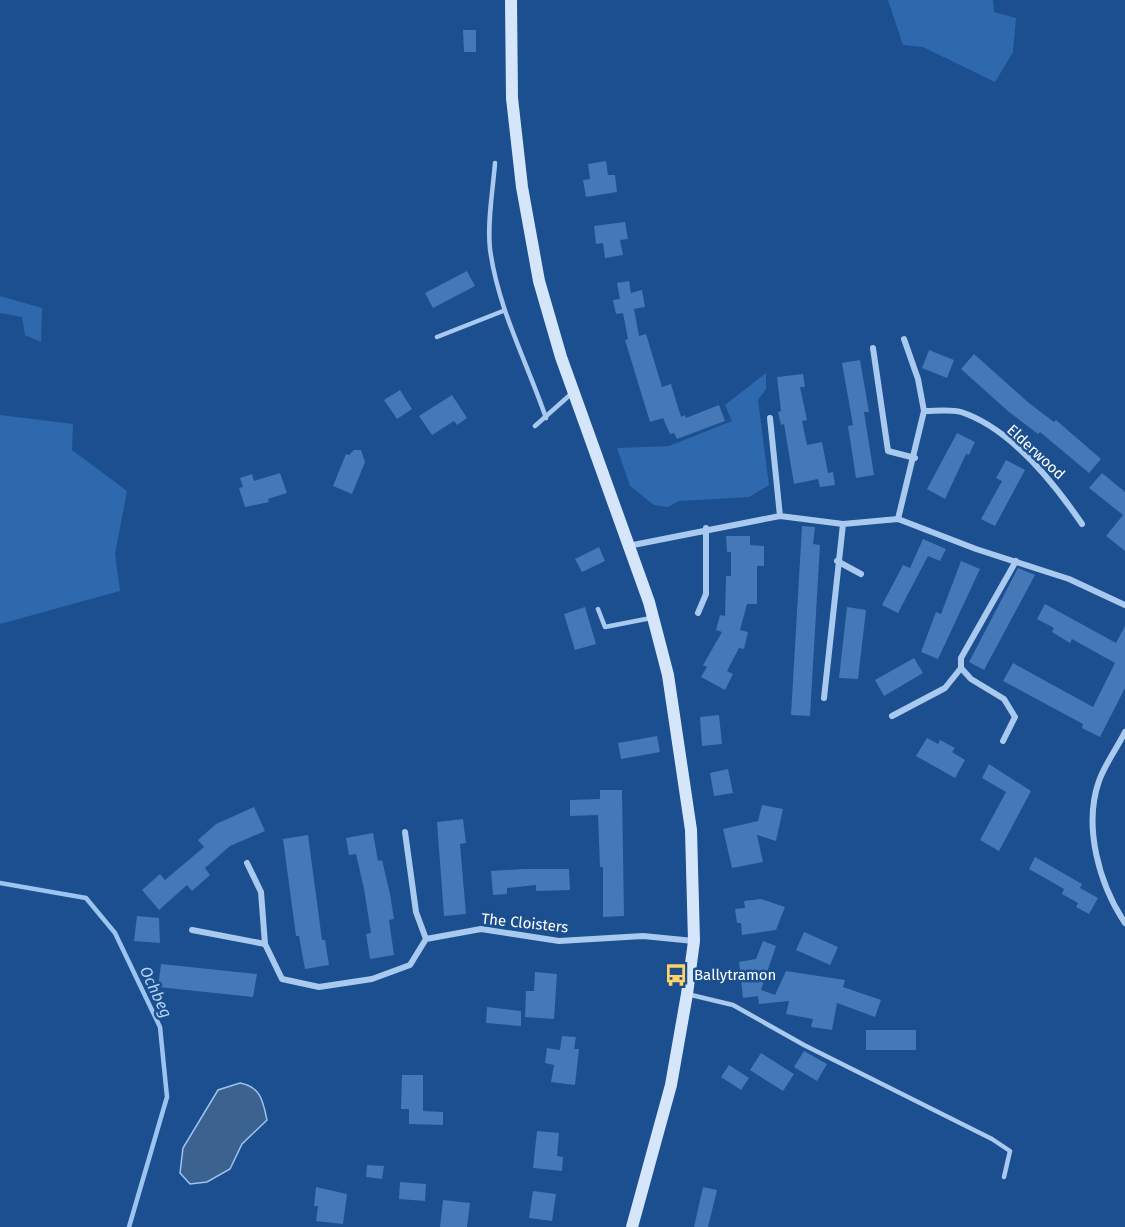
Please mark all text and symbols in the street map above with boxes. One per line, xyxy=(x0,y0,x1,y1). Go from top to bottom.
street label: Elderwood xyxy=(1003,421,1069,483)
street label: The Cloisters xyxy=(481,909,569,937)
bus stop icon: Ballytramon xyxy=(663,962,689,988)
water label: Ochbeg xyxy=(136,963,176,1021)
place label: Ballytramon xyxy=(694,966,776,984)

